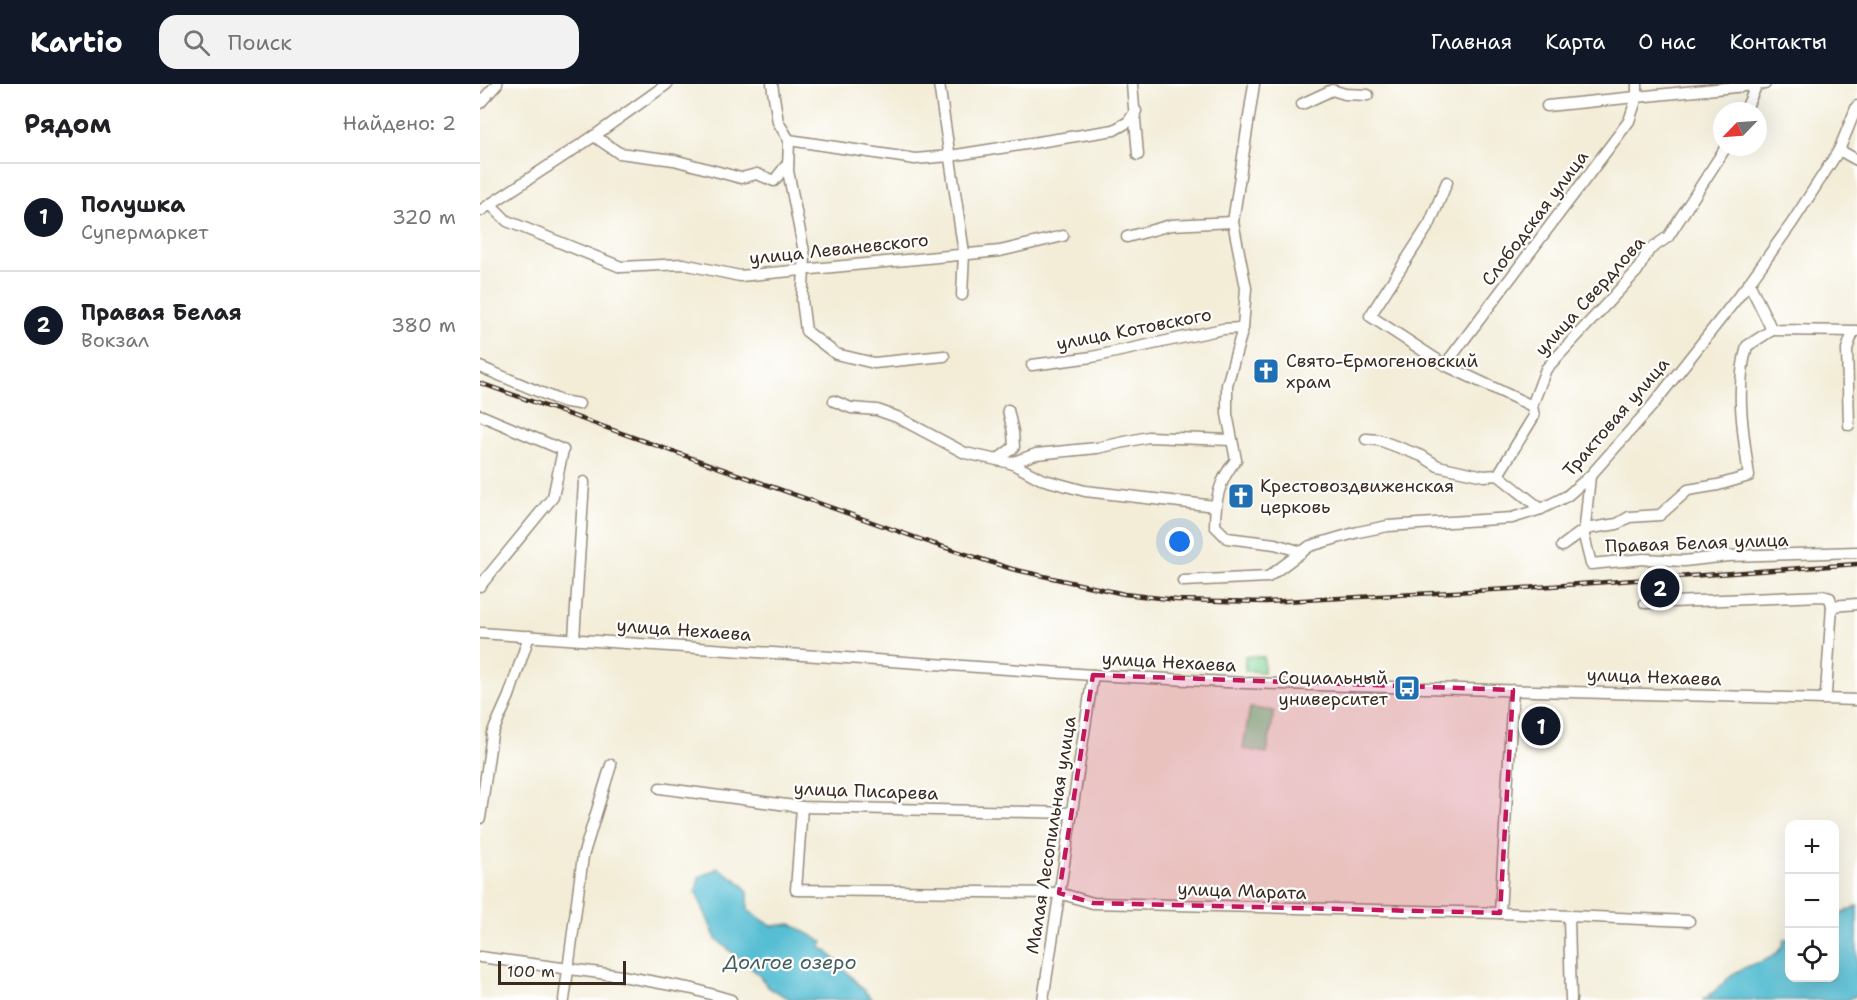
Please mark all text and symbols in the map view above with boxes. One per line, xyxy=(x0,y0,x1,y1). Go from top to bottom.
search box xyxy=(159,15,579,69)
text: Kartio xyxy=(30,23,123,61)
icon: search xyxy=(180,26,213,59)
text: Поиск xyxy=(228,28,292,57)
text: Главная xyxy=(1431,28,1512,56)
text: Карта xyxy=(1545,28,1605,56)
text: О нас xyxy=(1638,28,1696,56)
text: Контакты xyxy=(1729,28,1827,56)
north arrow xyxy=(1713,102,1767,156)
text: Рядом xyxy=(24,106,111,141)
text: Найдено: 2 xyxy=(343,110,456,136)
street label: Слободская улица xyxy=(1476,145,1594,291)
text: Полушка xyxy=(81,190,185,219)
text: 1 xyxy=(39,204,48,230)
text: 320 m xyxy=(392,204,456,230)
text: Супермаркет xyxy=(81,219,208,245)
street label: улица Леваневского xyxy=(748,228,930,270)
street label: улица Свердлова xyxy=(1530,231,1650,361)
text: Правая Белая xyxy=(81,298,242,327)
street label: улица Котовского xyxy=(1054,302,1214,356)
text: 2 xyxy=(37,312,51,338)
text: 380 m xyxy=(391,312,456,338)
text: Вокзал xyxy=(81,327,149,353)
place label: Свято-Ермогеновский храм xyxy=(1286,349,1478,394)
street label: Трактовая улица xyxy=(1557,352,1675,482)
church icon: Свято-Ермогеновский храм xyxy=(1251,356,1281,386)
place label: Крестовоздвиженская церковь xyxy=(1260,474,1454,519)
church icon: Крестовоздвиженская церковь xyxy=(1226,481,1256,511)
your location xyxy=(1165,527,1194,556)
street label: Правая Белая улица xyxy=(1605,528,1789,558)
pin: 2 xyxy=(1640,566,1680,610)
street label: улица Нехаева xyxy=(616,613,752,647)
street label: улица Нехаева xyxy=(1101,646,1237,678)
street label: улица Нехаева xyxy=(1586,663,1722,691)
place label: Социальный университет xyxy=(1278,666,1389,711)
bus stop icon: Социальный университет xyxy=(1392,673,1422,703)
pin: 1 xyxy=(1522,704,1560,748)
street label: Малая Лесопильная улица xyxy=(1020,714,1082,956)
street label: улица Писарева xyxy=(793,776,939,806)
map controls xyxy=(1785,820,1839,982)
button: + xyxy=(1785,820,1839,874)
button: − xyxy=(1785,874,1839,928)
street label: улица Марата xyxy=(1177,877,1307,905)
button: locate xyxy=(1785,928,1839,982)
water label: Долгое озеро xyxy=(722,949,857,975)
scale bar xyxy=(498,958,626,986)
text: 100 m xyxy=(507,961,555,982)

